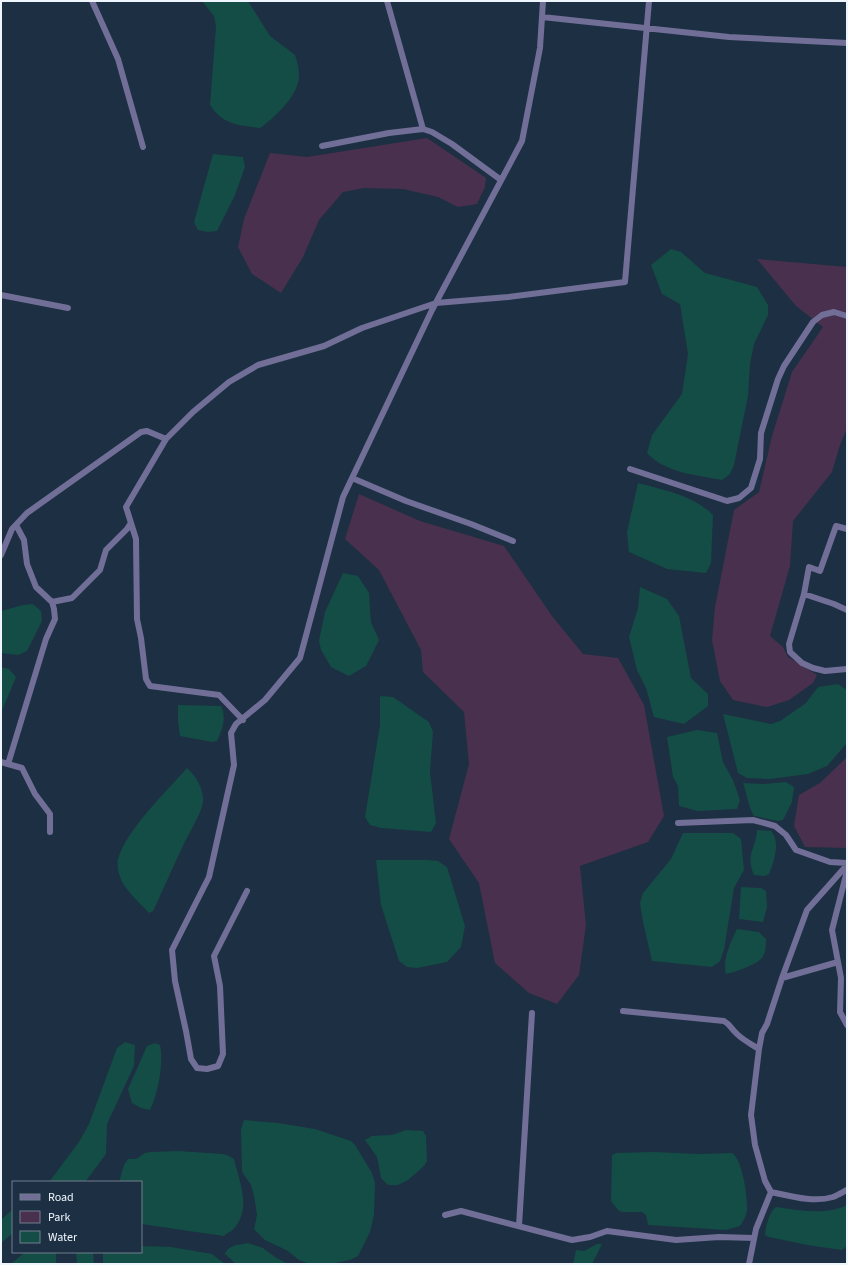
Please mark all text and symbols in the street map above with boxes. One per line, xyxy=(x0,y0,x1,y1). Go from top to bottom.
legend xyxy=(12,1181,142,1253)
text: Road xyxy=(48,1189,74,1206)
text: Park xyxy=(48,1209,70,1226)
text: Water xyxy=(48,1229,78,1246)

